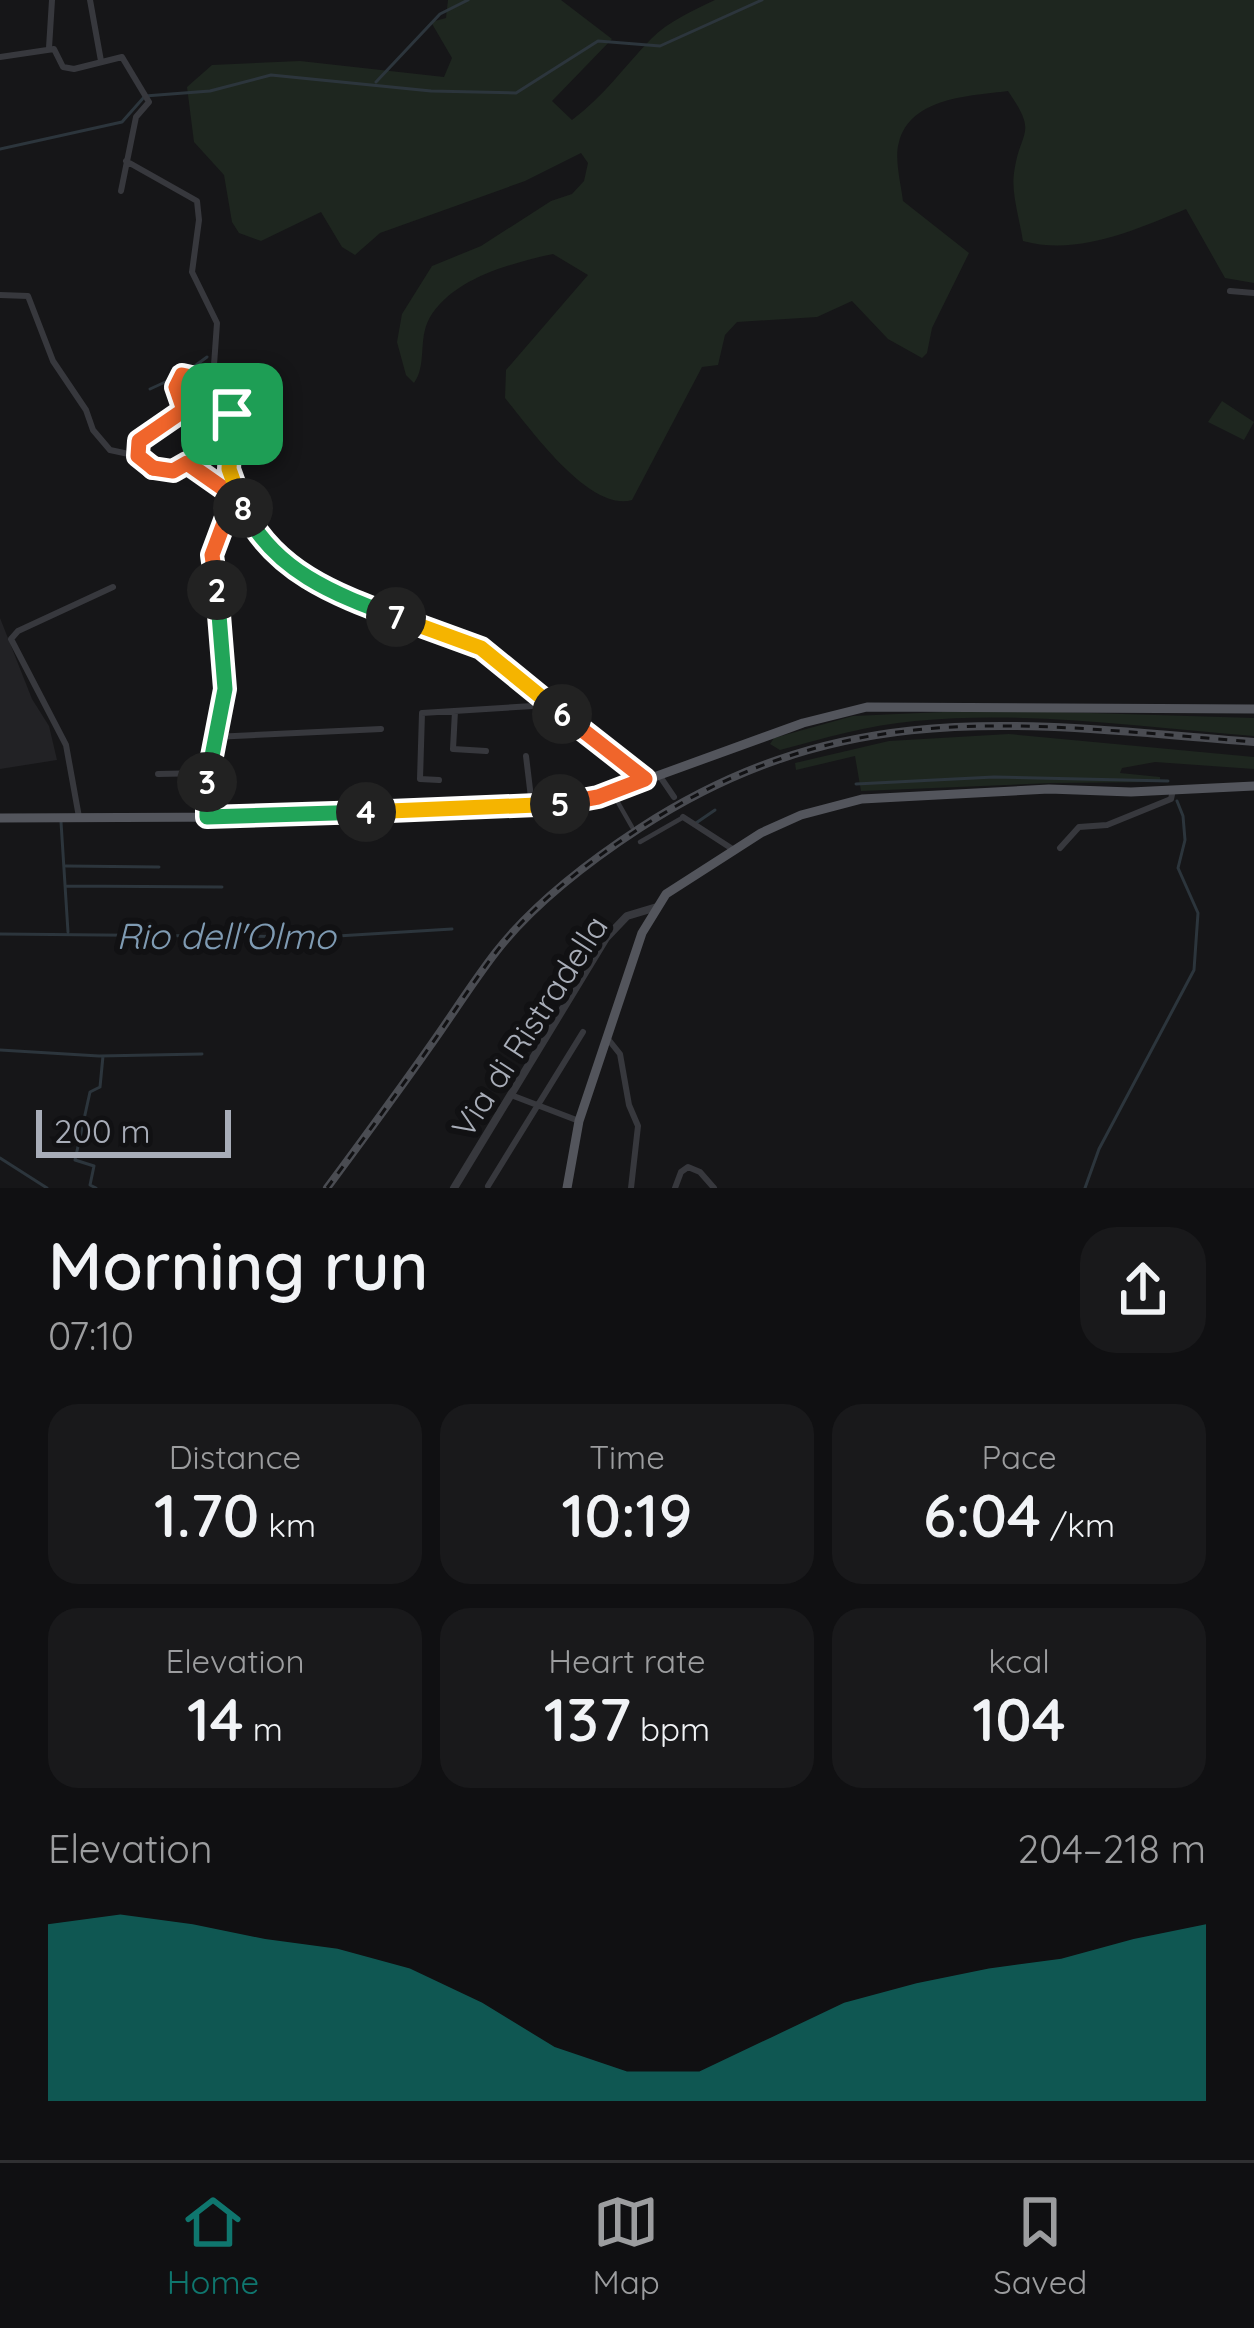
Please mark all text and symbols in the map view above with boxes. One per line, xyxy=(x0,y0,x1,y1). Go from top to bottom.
pin xyxy=(181,363,283,465)
icon: arrive xyxy=(199,381,265,447)
pin: 8 xyxy=(213,478,273,538)
text: 8 xyxy=(234,487,252,528)
pin: 2 xyxy=(187,560,247,620)
text: 2 xyxy=(208,569,226,610)
pin: 7 xyxy=(366,587,426,647)
text: 7 xyxy=(387,596,405,637)
pin: 6 xyxy=(532,684,592,744)
text: 6 xyxy=(553,693,571,734)
pin: 3 xyxy=(177,752,237,812)
text: 3 xyxy=(198,761,216,802)
pin: 5 xyxy=(530,774,590,834)
pin: 4 xyxy=(336,782,396,842)
text: 5 xyxy=(550,783,570,824)
text: 4 xyxy=(356,791,376,832)
street label: Via di Ristradella xyxy=(442,907,616,1145)
water label: Rio dell'Olmo xyxy=(116,913,337,958)
scale bar xyxy=(36,1104,231,1157)
text: 200 m xyxy=(54,1110,151,1151)
text: Morning run xyxy=(48,1224,429,1307)
button: share xyxy=(1080,1227,1206,1353)
text: 07:10 xyxy=(48,1311,134,1360)
text: Distance xyxy=(169,1436,301,1477)
text: Time xyxy=(589,1436,665,1477)
text: Pace xyxy=(981,1436,1057,1477)
text: 1.70 xyxy=(154,1477,259,1552)
text: 10:19 xyxy=(562,1477,692,1552)
text: 6:04 xyxy=(923,1477,1041,1552)
text: km xyxy=(259,1504,316,1545)
text: /km xyxy=(1041,1504,1115,1545)
text: Elevation xyxy=(165,1640,305,1681)
text: Heart rate xyxy=(548,1640,706,1681)
text: kcal xyxy=(988,1640,1050,1681)
text: 14 xyxy=(187,1681,244,1756)
text: 137 xyxy=(544,1681,631,1756)
text: 104 xyxy=(972,1681,1066,1756)
text: m xyxy=(244,1708,283,1749)
text: bpm xyxy=(631,1708,710,1749)
text: Elevation xyxy=(48,1824,212,1873)
text: 204–218 m xyxy=(1017,1824,1206,1873)
tab: Home xyxy=(167,2189,259,2302)
tab: Map xyxy=(593,2189,660,2302)
tab: Saved xyxy=(993,2189,1087,2302)

